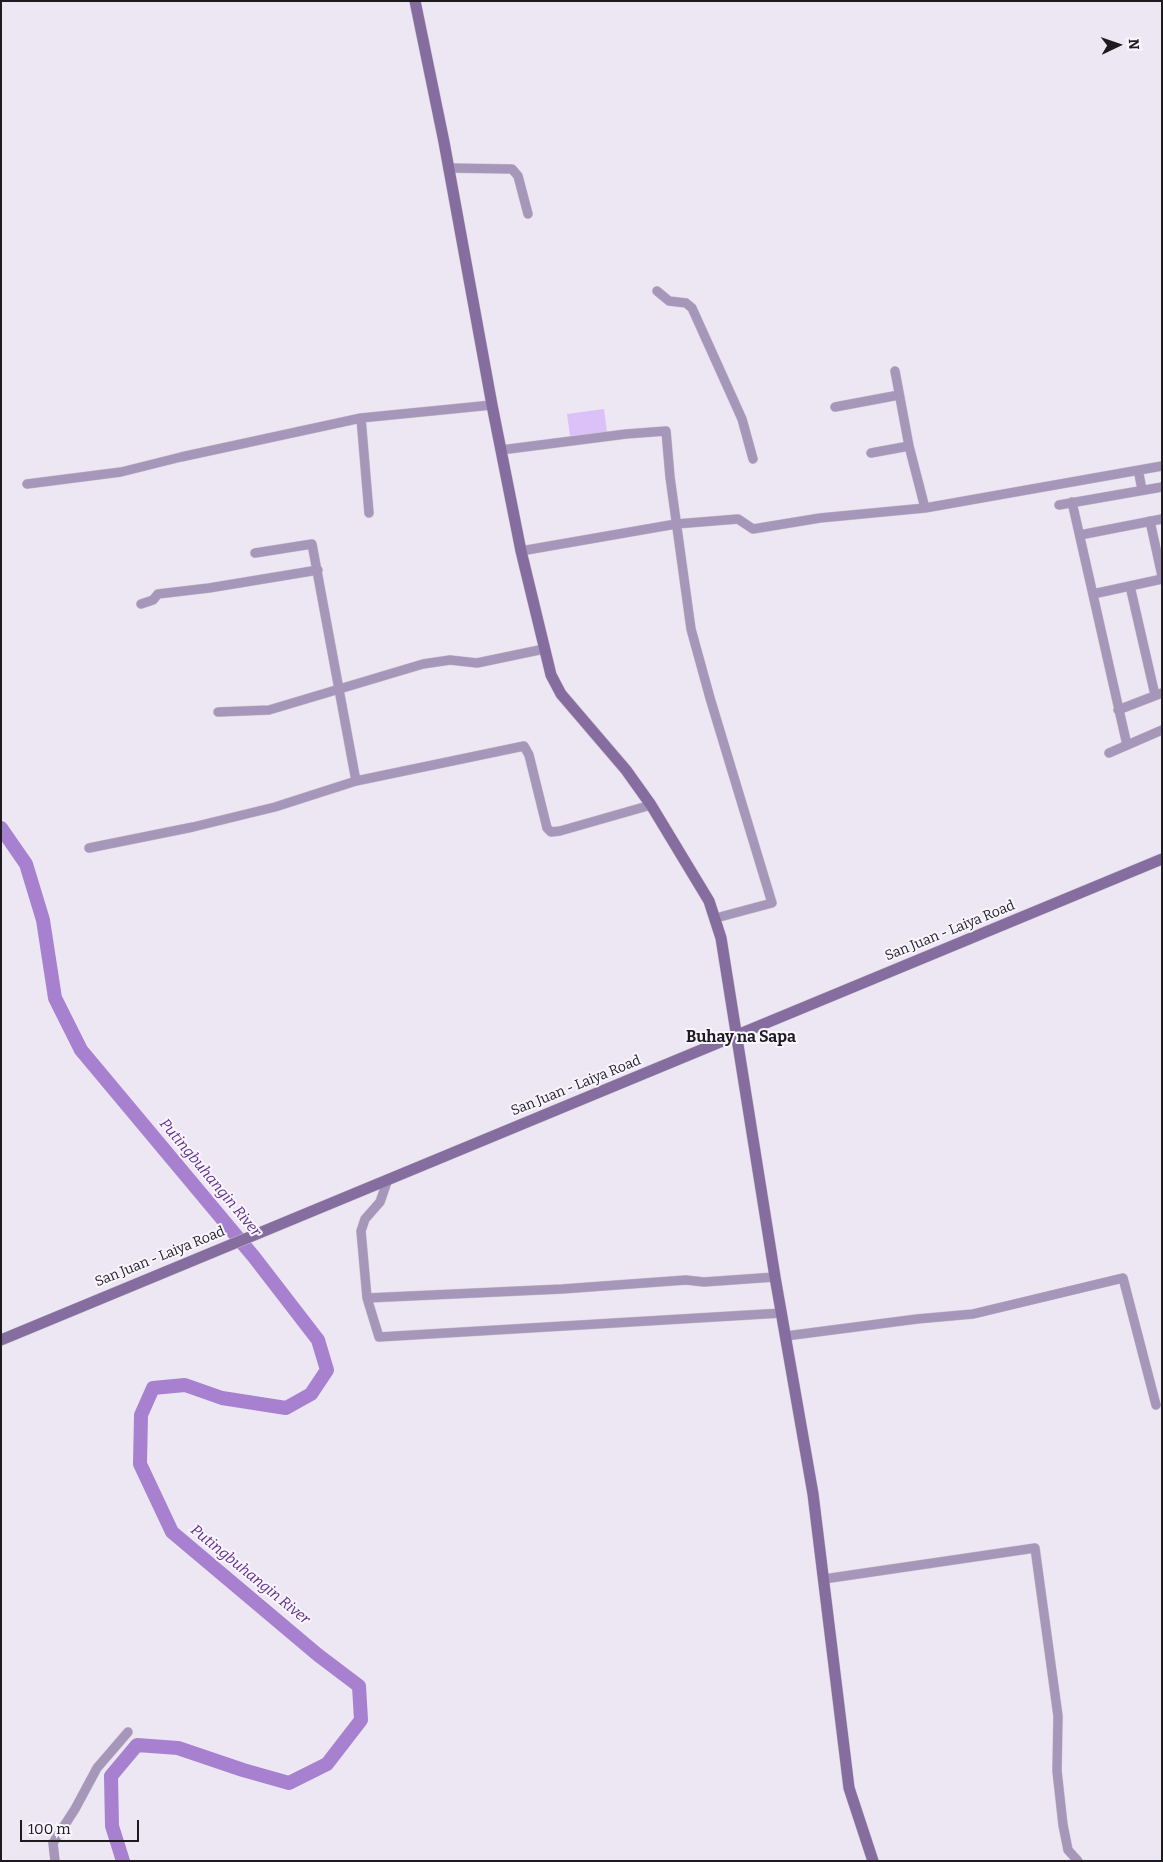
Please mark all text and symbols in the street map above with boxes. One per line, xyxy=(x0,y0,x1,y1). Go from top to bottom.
north arrow xyxy=(1093,20,1143,70)
text: N xyxy=(1125,38,1142,50)
street label: San Juan - Laiya Road xyxy=(883,897,1017,965)
district label: Buhay na Sapa xyxy=(686,1028,796,1048)
street label: San Juan - Laiya Road xyxy=(509,1052,643,1120)
water label: Putingbuhangin River xyxy=(155,1115,265,1241)
street label: San Juan - Laiya Road xyxy=(93,1223,227,1291)
water label: Putingbuhangin River xyxy=(187,1521,313,1629)
scale bar xyxy=(22,1810,141,1842)
text: 100 m xyxy=(28,1820,71,1838)

